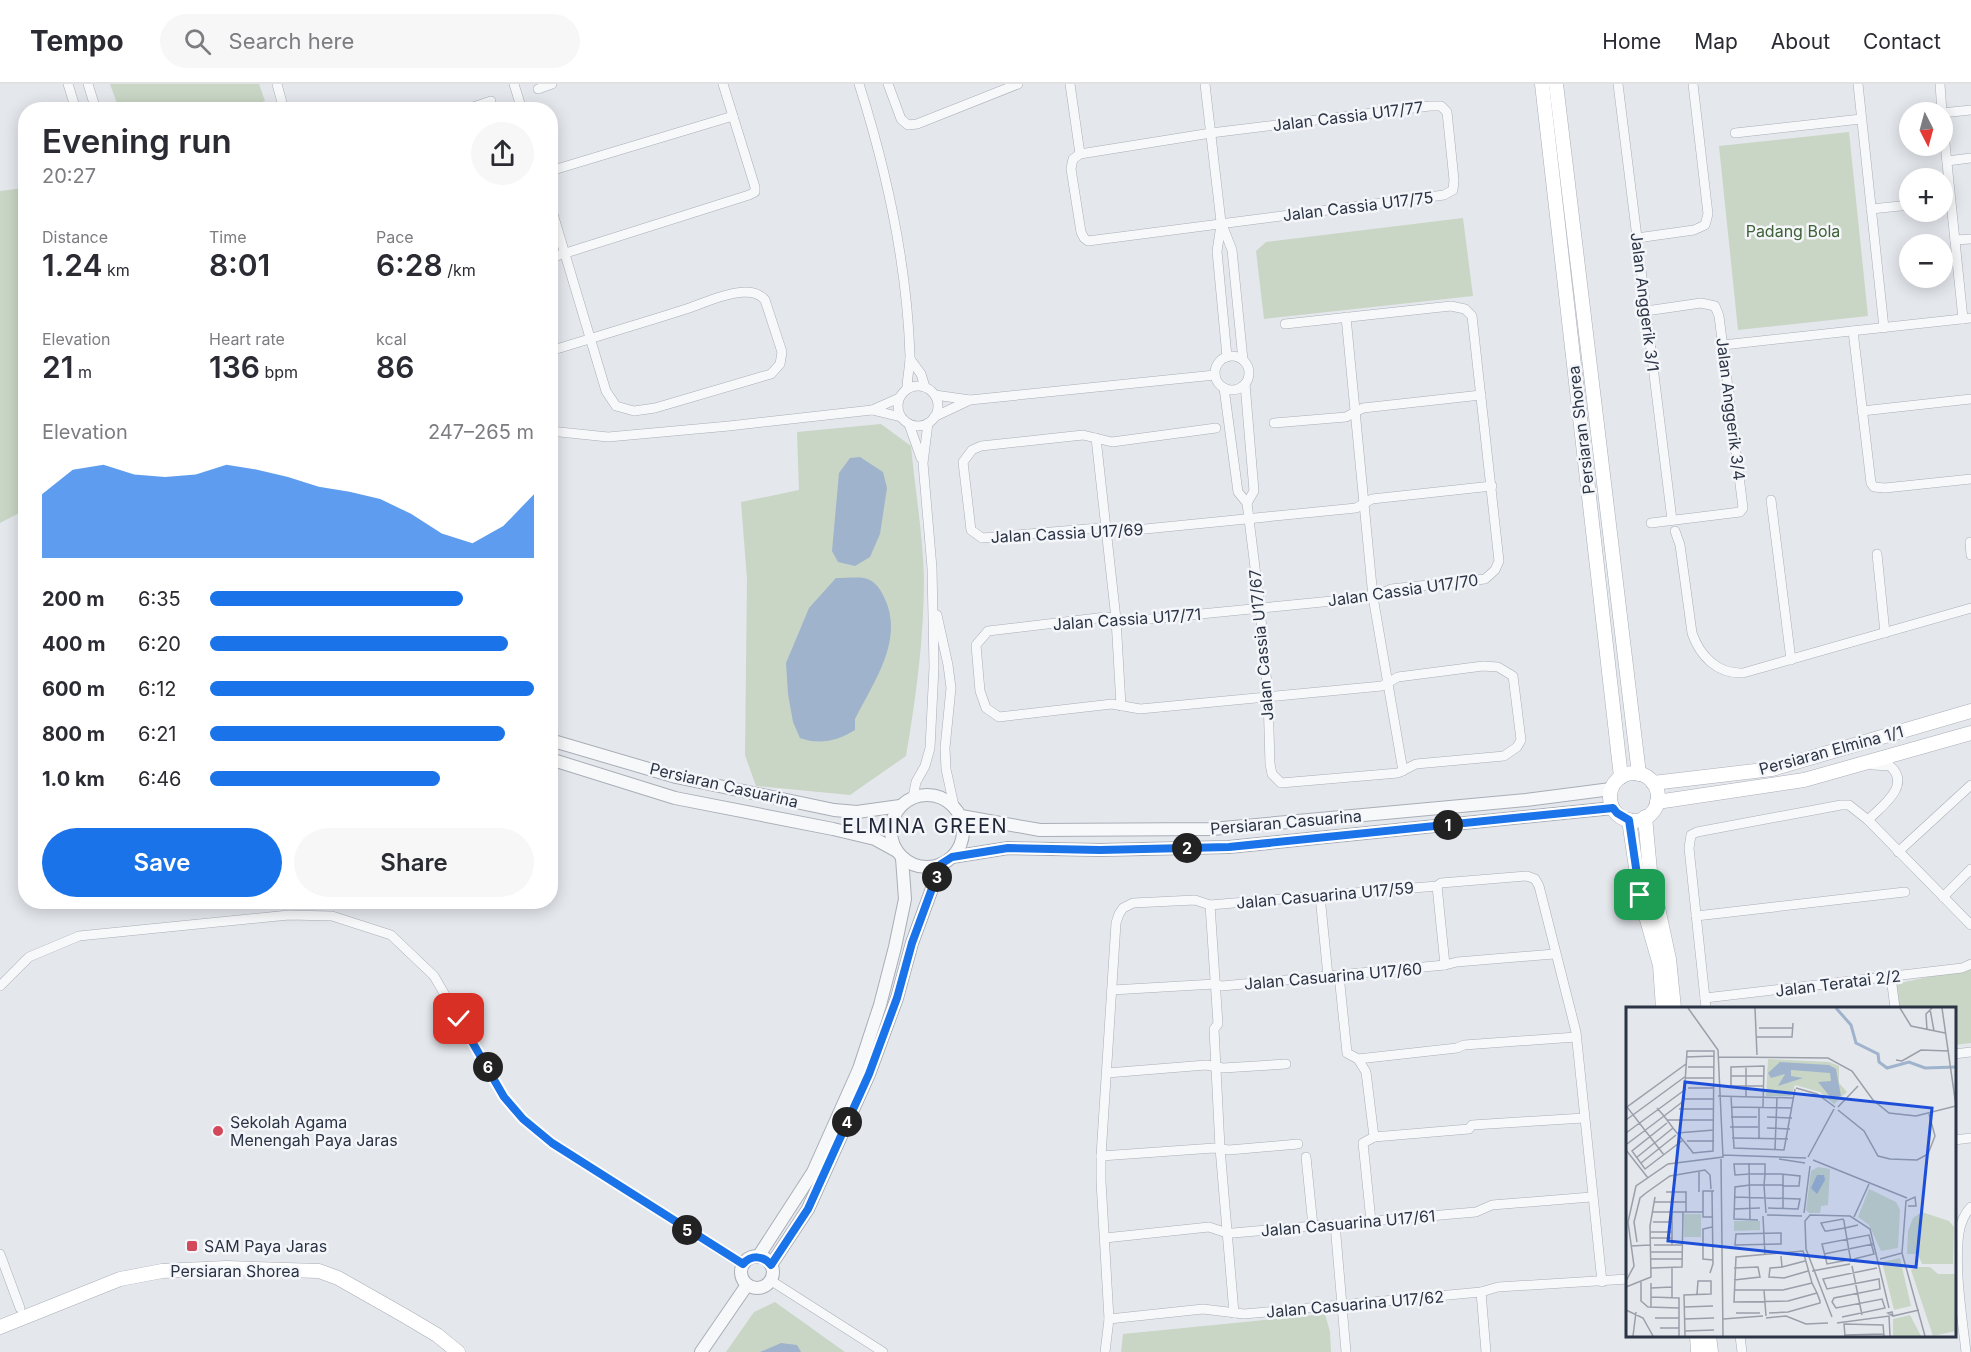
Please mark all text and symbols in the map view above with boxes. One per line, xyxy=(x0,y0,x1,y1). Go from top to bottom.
search box xyxy=(160,14,580,68)
text: Tempo xyxy=(30,24,124,58)
icon: search xyxy=(181,25,214,58)
text: Search here xyxy=(229,28,354,54)
text: Home xyxy=(1602,29,1661,54)
text: Map xyxy=(1694,29,1738,54)
text: About xyxy=(1771,29,1830,54)
text: Contact xyxy=(1863,29,1941,54)
street label: Jalan Cassia U17/77 xyxy=(1272,97,1424,135)
north arrow xyxy=(1899,102,1953,156)
map controls xyxy=(1899,102,1953,288)
text: Evening run xyxy=(42,121,232,161)
button: share xyxy=(471,122,534,185)
text: 20:27 xyxy=(42,164,96,188)
button: + xyxy=(1899,168,1953,222)
street label: Jalan Cassia U17/75 xyxy=(1281,187,1435,225)
park label: Padang Bola xyxy=(1746,221,1840,241)
text: Distance xyxy=(42,227,108,247)
text: Time xyxy=(209,227,247,247)
text: Pace xyxy=(376,227,414,247)
street label: Jalan Anggerik 3/1 xyxy=(1627,231,1663,373)
button: − xyxy=(1899,234,1953,288)
text: 1.24 xyxy=(42,247,102,283)
text: 8:01 xyxy=(209,247,270,283)
text: 6:28 xyxy=(376,247,443,283)
text: km xyxy=(102,260,130,280)
text: /km xyxy=(443,260,476,280)
text: Elevation xyxy=(42,329,111,349)
text: Heart rate xyxy=(209,329,285,349)
text: kcal xyxy=(376,329,407,349)
street label: Jalan Anggerik 3/4 xyxy=(1712,336,1750,482)
text: 21 xyxy=(42,349,73,385)
text: 136 xyxy=(209,349,260,385)
text: 86 xyxy=(376,349,414,385)
text: m xyxy=(73,362,92,382)
text: bpm xyxy=(260,362,298,382)
street label: Persiaran Shorea xyxy=(1563,365,1599,495)
text: Elevation xyxy=(42,420,128,444)
text: 247–265 m xyxy=(428,420,534,444)
street label: Jalan Cassia U17/69 xyxy=(990,519,1144,547)
street label: Jalan Cassia U17/67 xyxy=(1244,568,1278,722)
street label: Jalan Cassia U17/70 xyxy=(1326,570,1480,610)
text: 200 m xyxy=(42,587,105,611)
text: 6:35 xyxy=(138,587,181,611)
street label: Jalan Cassia U17/71 xyxy=(1052,604,1202,634)
text: 400 m xyxy=(42,632,106,656)
text: 6:20 xyxy=(138,632,181,656)
text: 600 m xyxy=(42,677,105,701)
text: 6:12 xyxy=(138,677,177,701)
street label: Persiaran Elmina 1/1 xyxy=(1757,721,1905,779)
text: 800 m xyxy=(42,722,105,746)
text: 6:21 xyxy=(138,722,177,746)
street label: Persiaran Casuarina xyxy=(648,758,800,812)
text: 1.0 km xyxy=(42,767,105,791)
text: 6:46 xyxy=(138,767,182,791)
street label: Persiaran Casuarina xyxy=(1209,805,1363,839)
pin: 1 xyxy=(1433,810,1463,840)
district label: ELMINA GREEN xyxy=(842,814,1008,838)
text: 1 xyxy=(1445,815,1451,835)
button: Save xyxy=(42,828,282,897)
button: Share xyxy=(294,828,534,897)
pin: 2 xyxy=(1172,833,1202,863)
text: 2 xyxy=(1182,838,1192,858)
pin: 3 xyxy=(922,862,952,892)
text: 3 xyxy=(932,867,942,887)
pin xyxy=(1614,869,1665,920)
street label: Jalan Casuarina U17/59 xyxy=(1235,877,1415,913)
icon: arrive xyxy=(1623,878,1656,911)
street label: Jalan Casuarina U17/60 xyxy=(1243,958,1423,994)
street label: Jalan Teratai 2/2 xyxy=(1774,965,1902,1001)
pin xyxy=(433,993,484,1044)
icon: check xyxy=(442,1002,475,1035)
inset map xyxy=(1626,1007,1956,1337)
pin: 6 xyxy=(473,1052,503,1082)
text: 6 xyxy=(483,1057,493,1077)
pin: 4 xyxy=(832,1107,862,1137)
place label: Sekolah Agama Menengah Paya Jaras xyxy=(230,1112,398,1150)
text: 4 xyxy=(842,1112,852,1132)
marker: Sekolah Agama Menengah Paya Jaras xyxy=(211,1124,225,1138)
street label: Jalan Casuarina U17/61 xyxy=(1260,1205,1436,1241)
pin: 5 xyxy=(672,1215,702,1245)
text: 5 xyxy=(682,1220,692,1240)
place label: SAM Paya Jaras xyxy=(204,1236,327,1256)
marker: SAM Paya Jaras xyxy=(185,1239,199,1253)
street label: Persiaran Shorea xyxy=(170,1261,300,1281)
street label: Jalan Casuarina U17/62 xyxy=(1265,1286,1445,1322)

